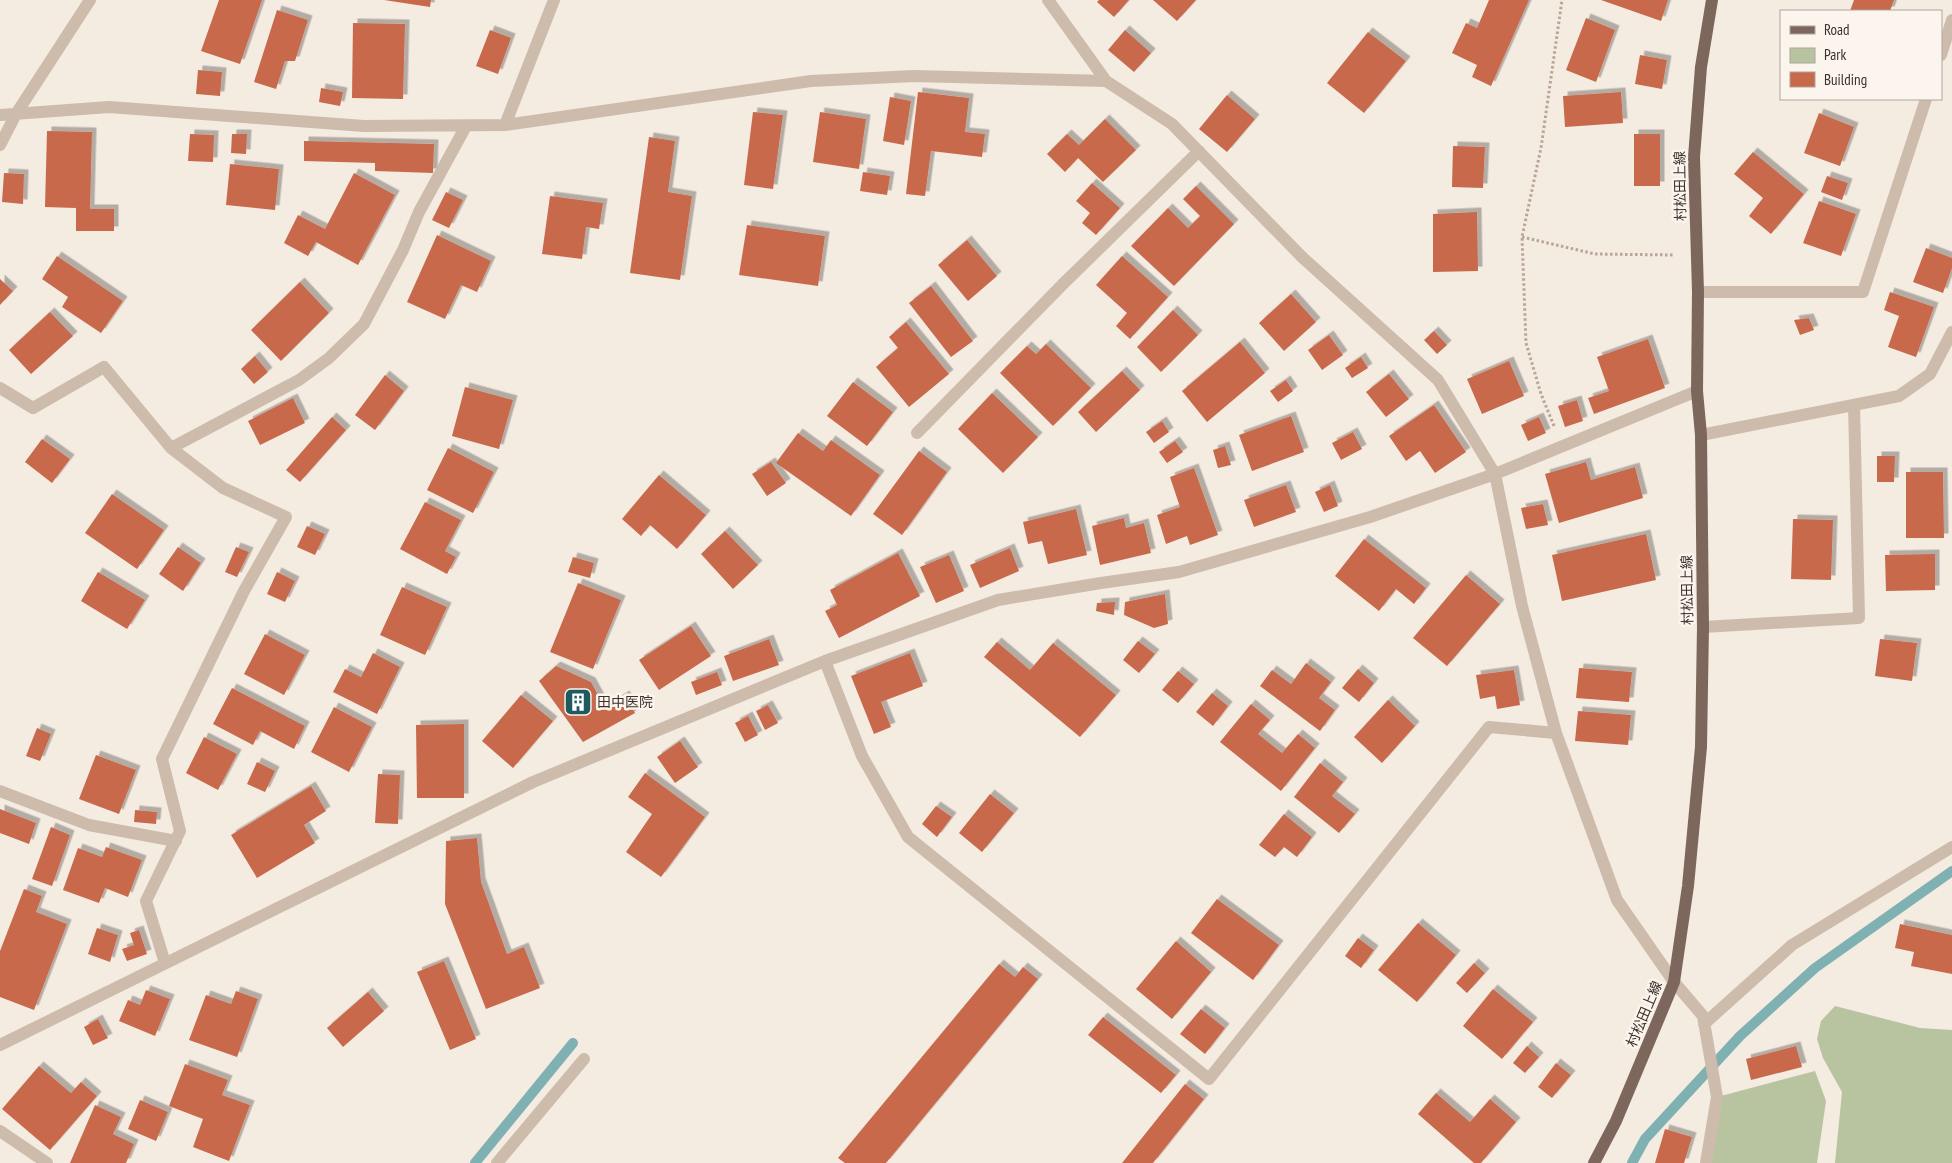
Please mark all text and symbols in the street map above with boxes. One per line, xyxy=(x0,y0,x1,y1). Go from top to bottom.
legend xyxy=(1780,10,1942,100)
text: Road xyxy=(1824,20,1850,39)
text: Park xyxy=(1824,45,1846,64)
text: Building xyxy=(1824,70,1867,89)
street label: 村松田上線 xyxy=(1670,151,1690,221)
street label: 村松田上線 xyxy=(1677,555,1697,625)
building icon: 田中医院 xyxy=(563,687,593,717)
place label: 田中医院 xyxy=(597,693,653,711)
street label: 村松田上線 xyxy=(1622,978,1666,1050)

